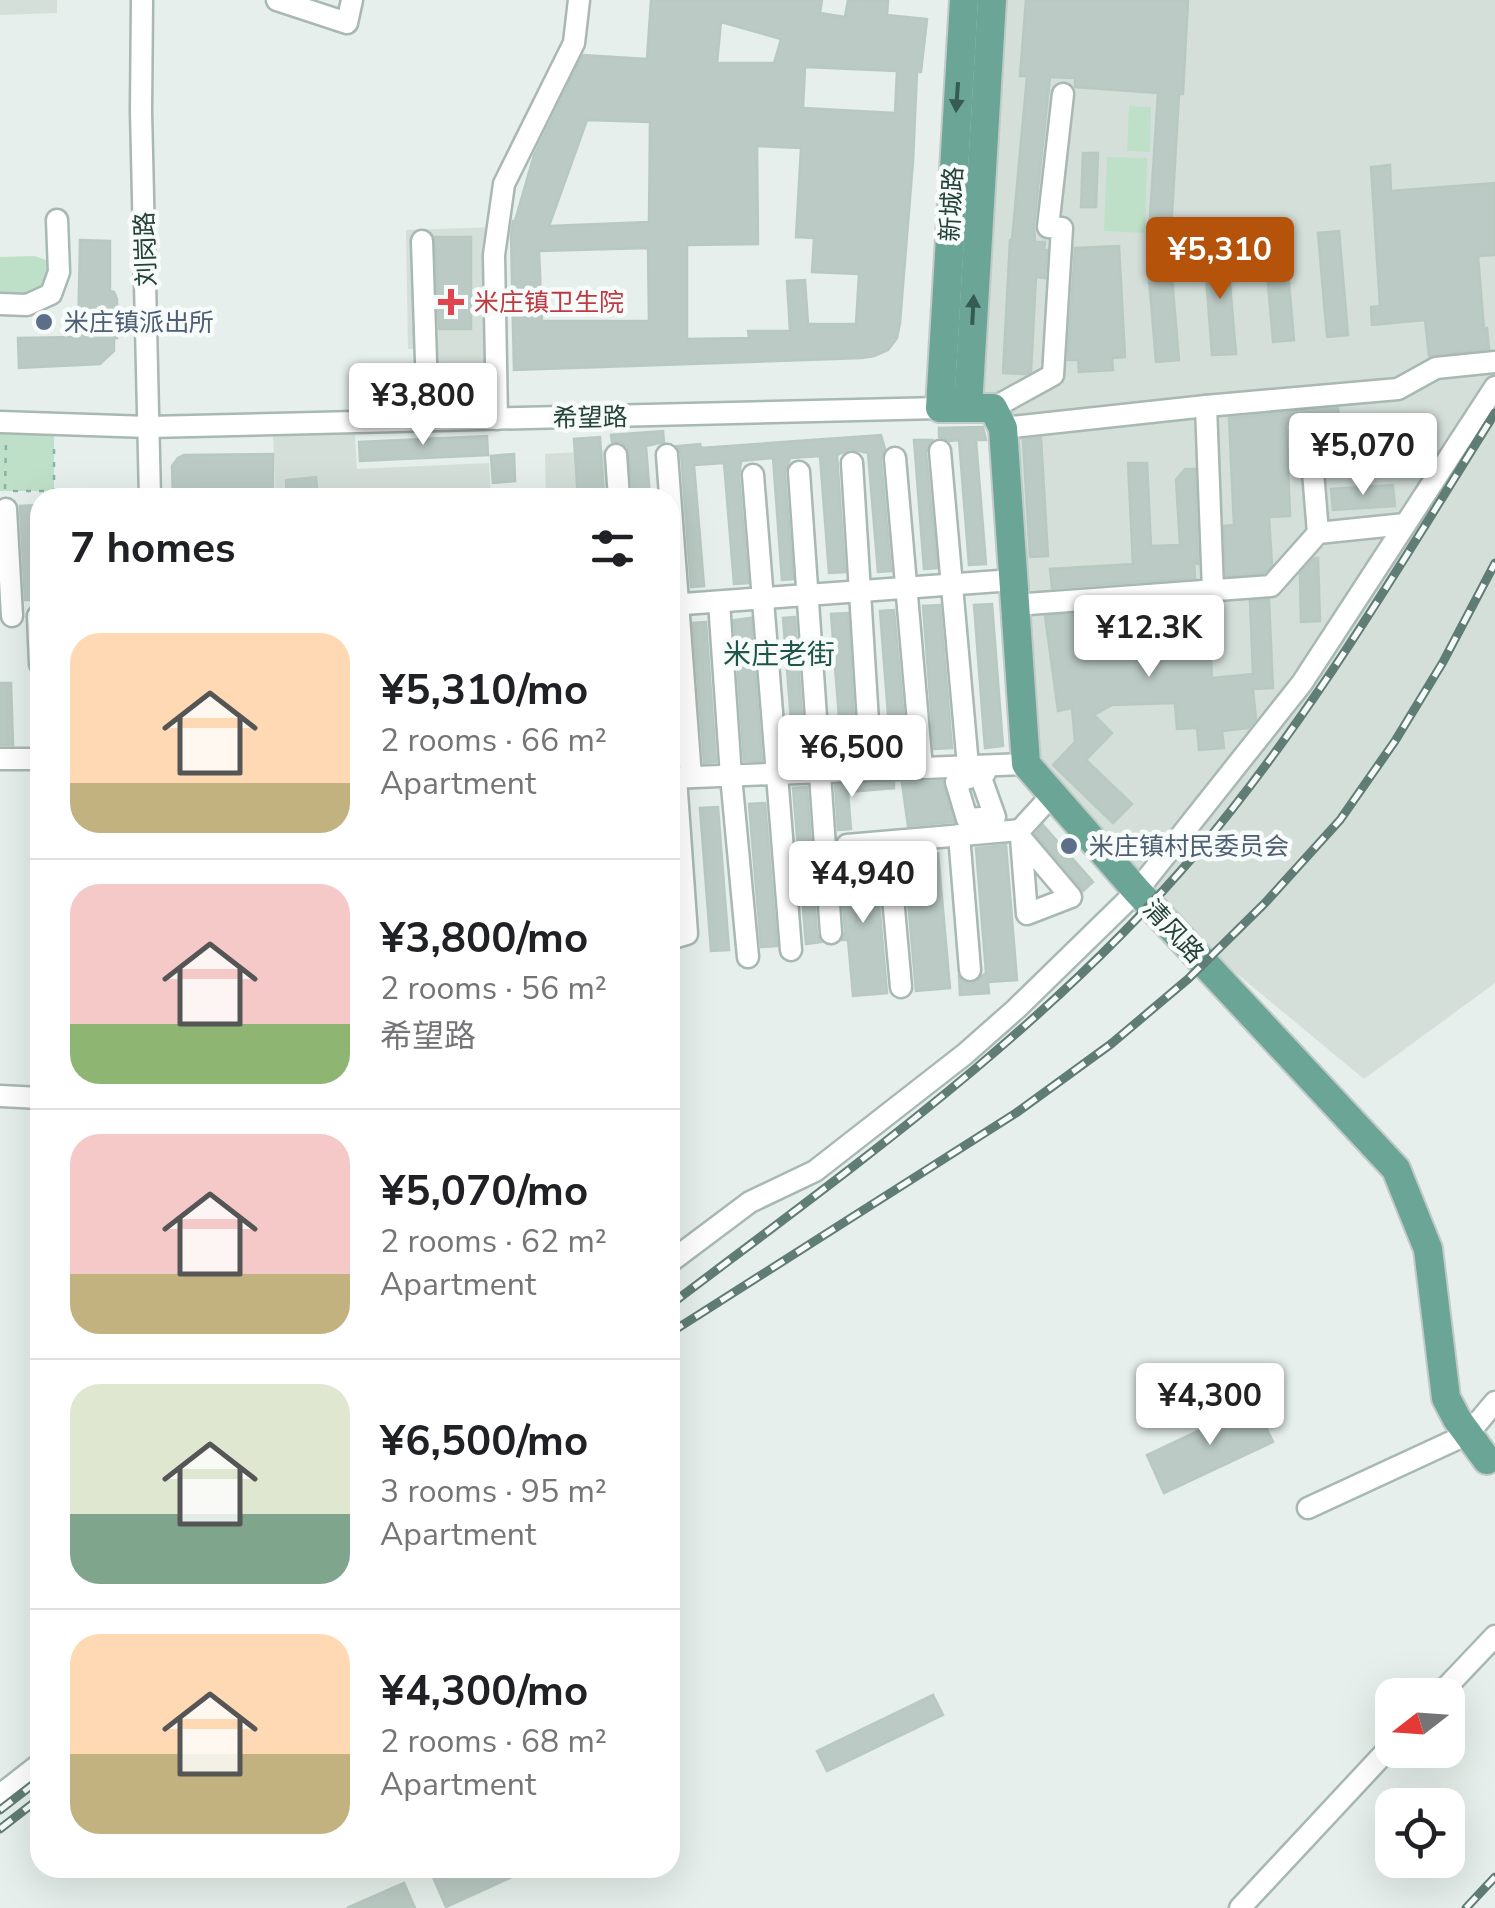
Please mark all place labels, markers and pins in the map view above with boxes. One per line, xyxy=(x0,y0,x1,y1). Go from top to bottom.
pin: ¥5,310 xyxy=(1139,217,1301,302)
place label: 米庄镇卫生院 xyxy=(474,286,624,320)
marker: 米庄镇卫生院 xyxy=(438,289,464,315)
place label: 米庄镇派出所 xyxy=(64,306,214,340)
marker: 米庄镇派出所 xyxy=(33,311,55,333)
pin: ¥3,800 xyxy=(342,363,504,448)
pin: ¥5,070 xyxy=(1282,413,1444,498)
pin: ¥12.3K xyxy=(1068,595,1230,680)
pin: ¥6,500 xyxy=(771,715,933,800)
place label: 米庄镇村民委员会 xyxy=(1089,830,1289,864)
marker: 米庄镇村民委员会 xyxy=(1058,835,1080,857)
pin: ¥4,940 xyxy=(782,841,944,926)
pin: ¥4,300 xyxy=(1129,1363,1291,1448)

